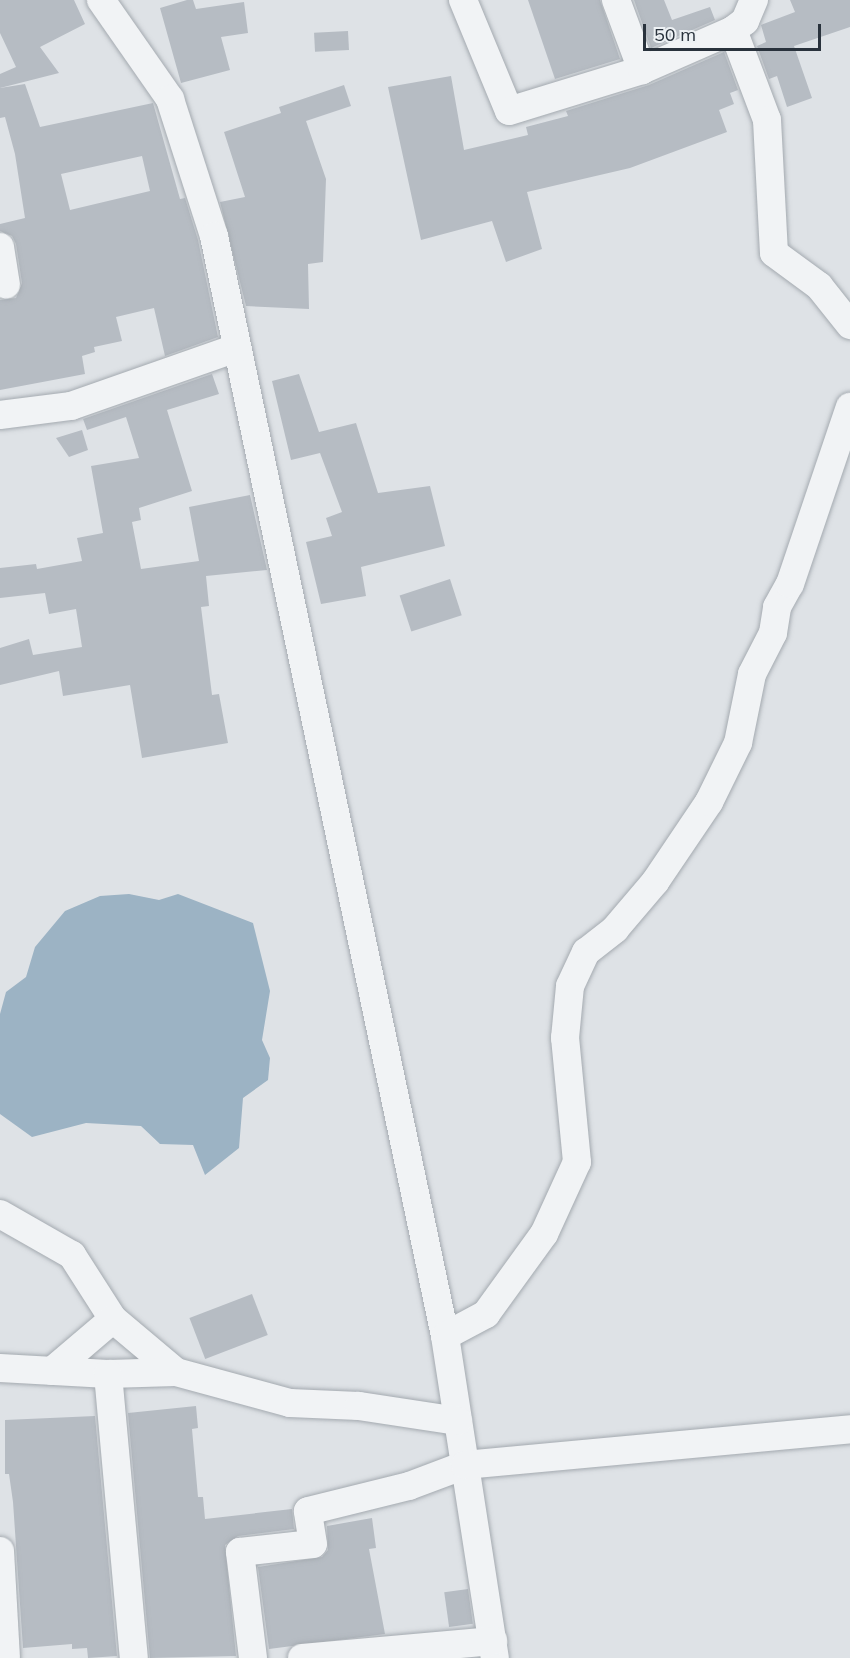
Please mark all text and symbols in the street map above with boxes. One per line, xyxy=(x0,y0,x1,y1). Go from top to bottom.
scale bar xyxy=(646,12,824,50)
text: 50 m xyxy=(654,23,696,46)

